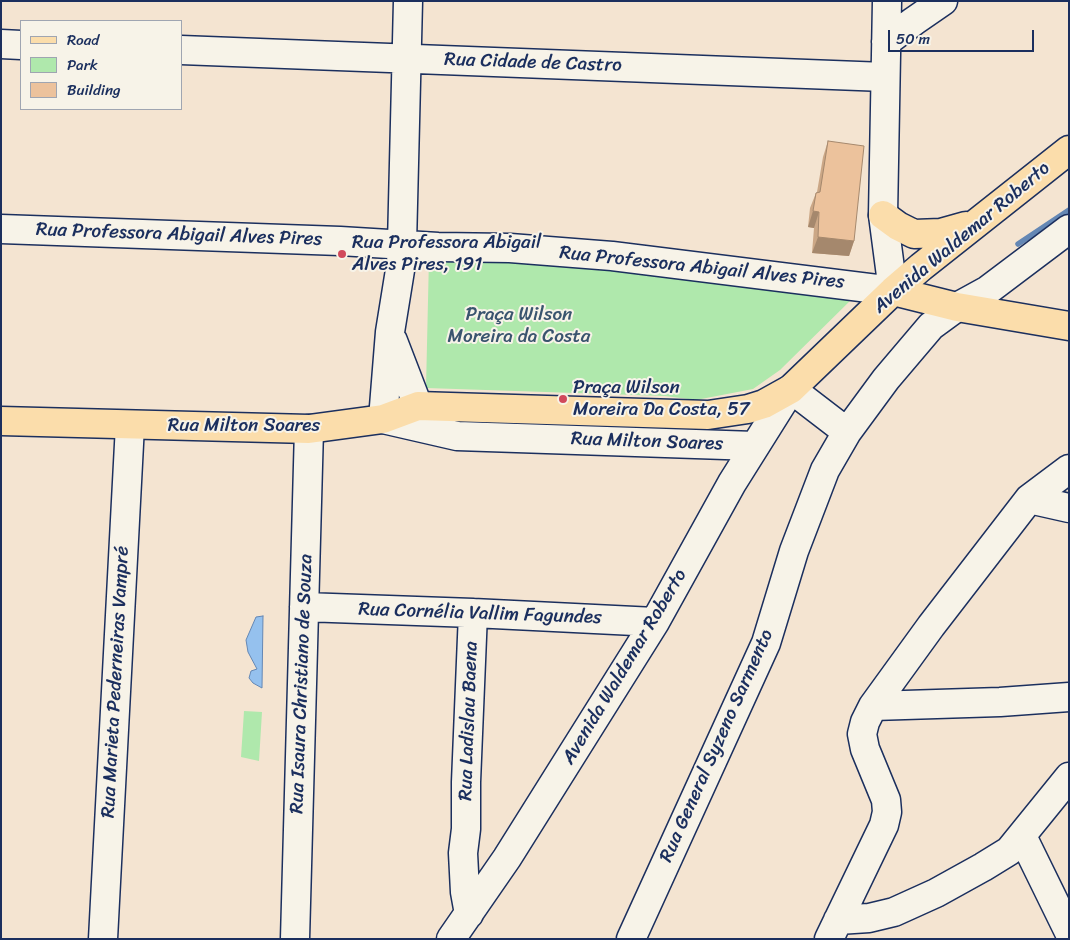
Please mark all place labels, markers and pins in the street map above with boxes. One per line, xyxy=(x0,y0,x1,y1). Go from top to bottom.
place label: Rua Professora Abigail Alves Pires, 191 xyxy=(352,232,541,276)
marker: Rua Professora Abigail Alves Pires, 191 xyxy=(336,248,348,260)
place label: Praça Wilson Moreira Da Costa, 57 xyxy=(573,377,750,421)
marker: Praça Wilson Moreira Da Costa, 57 xyxy=(557,393,569,405)

